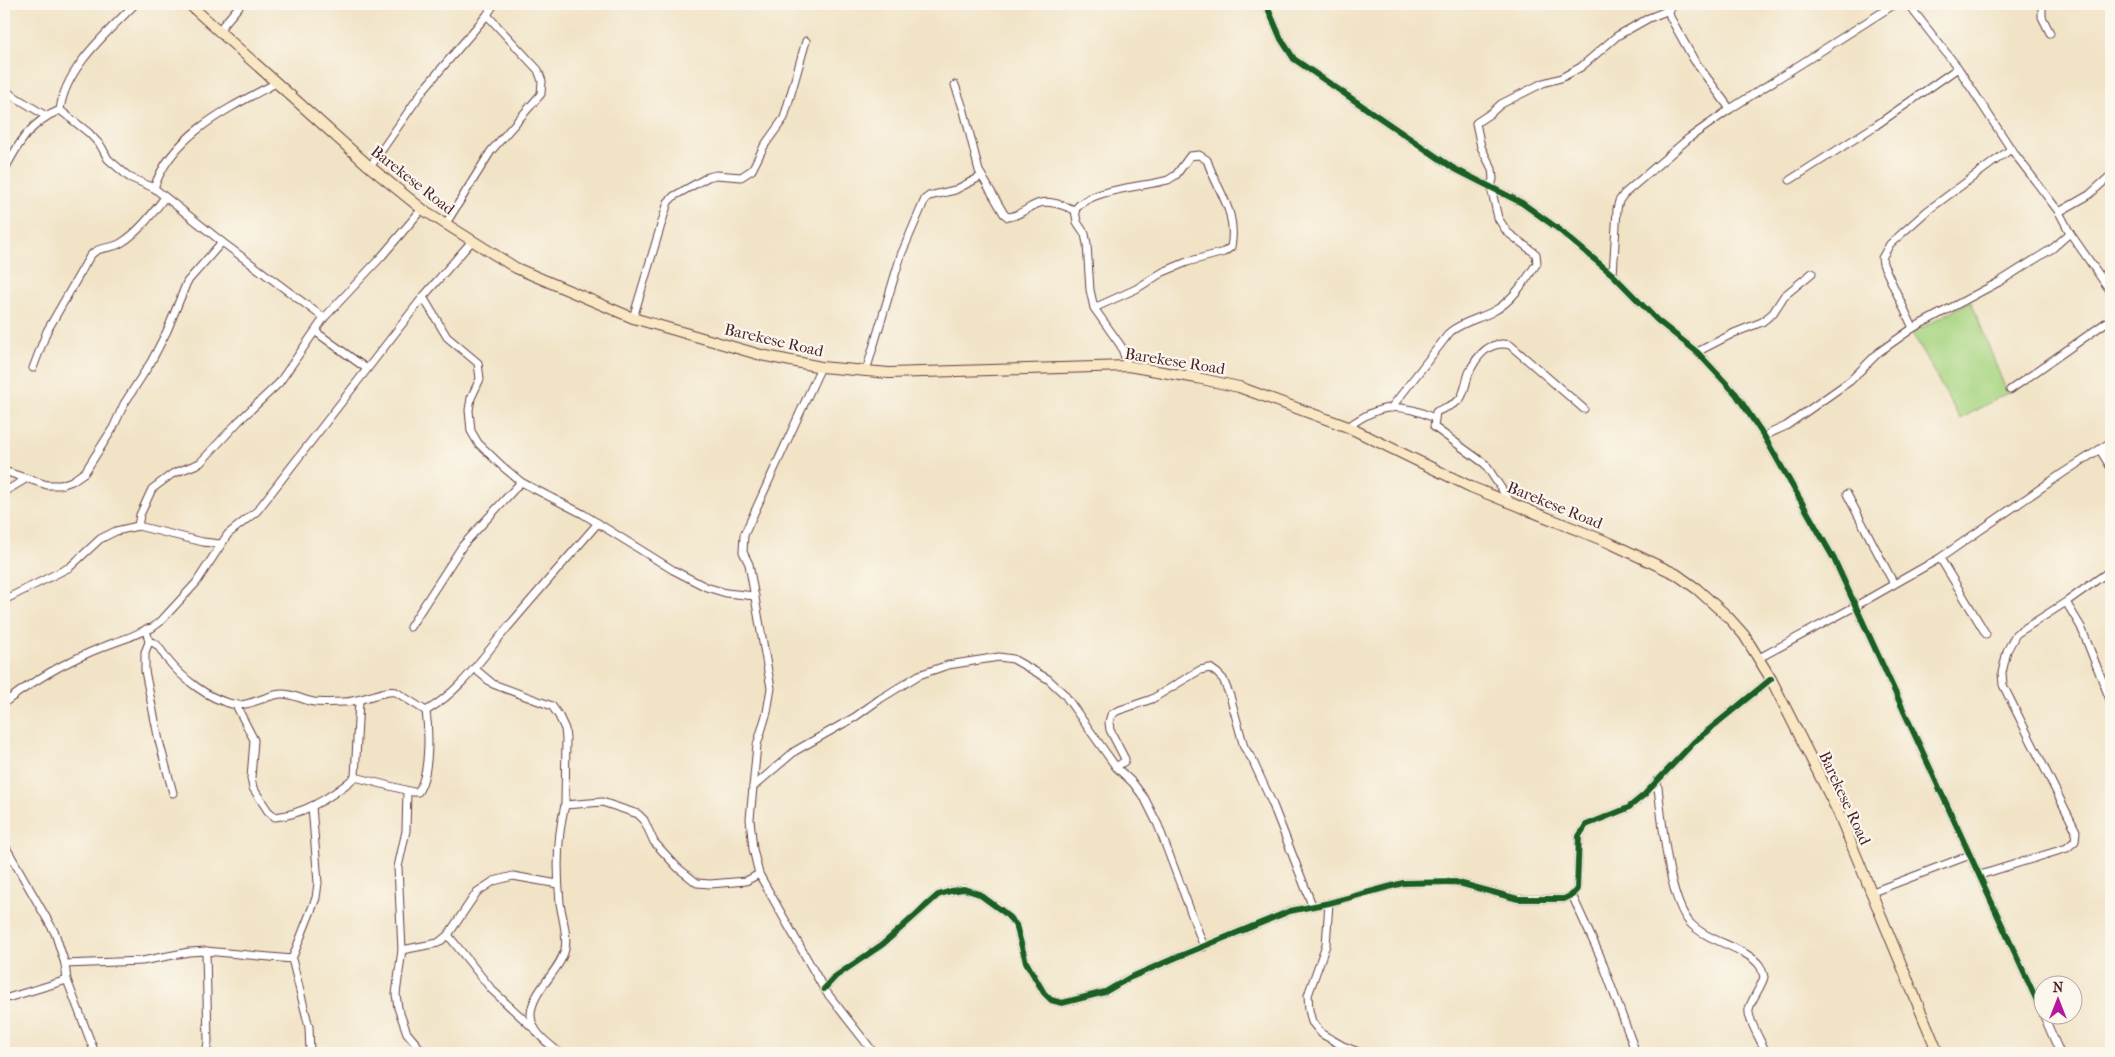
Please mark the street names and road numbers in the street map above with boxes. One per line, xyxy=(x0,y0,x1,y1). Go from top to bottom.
street label: Barekese Road xyxy=(367,141,459,219)
street label: Barekese Road xyxy=(723,319,826,361)
street label: Barekese Road xyxy=(1124,344,1227,378)
street label: Barekese Road xyxy=(1505,477,1606,533)
street label: Barekese Road xyxy=(1815,748,1875,848)

